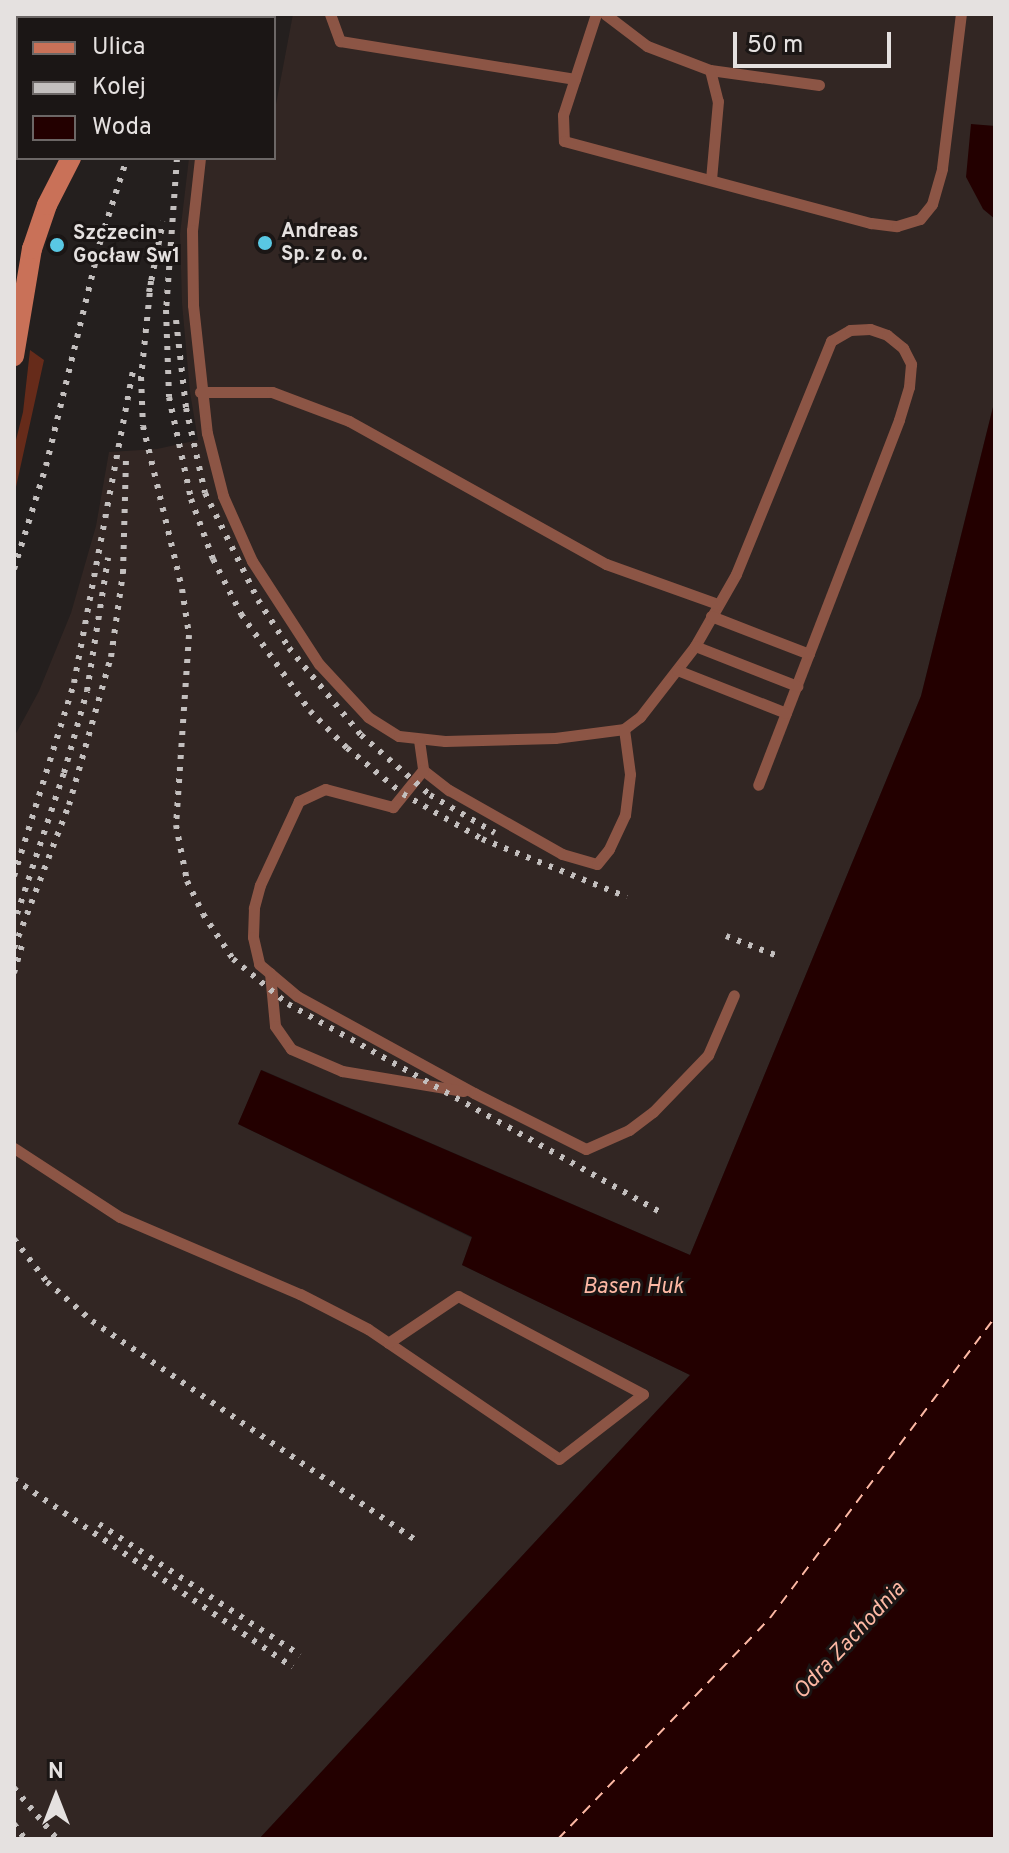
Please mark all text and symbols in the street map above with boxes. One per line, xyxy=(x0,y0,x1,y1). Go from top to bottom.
legend xyxy=(16,16,276,160)
scale bar xyxy=(737,16,895,66)
text: 50 m xyxy=(747,31,803,61)
text: Ulica xyxy=(92,33,145,63)
text: Kolej xyxy=(92,73,146,103)
text: Woda xyxy=(92,113,152,143)
place label: Andreas Sp. z o. o. xyxy=(281,220,368,267)
place label: Szczecin Gocław Sw1 xyxy=(73,222,180,269)
marker: Andreas Sp. z o. o. xyxy=(256,234,274,252)
marker: Szczecin Gocław Sw1 xyxy=(48,236,66,254)
water label: Basen Huk xyxy=(582,1275,684,1301)
water label: Odra Zachodnia xyxy=(789,1577,911,1705)
north arrow xyxy=(16,1757,96,1837)
text: N xyxy=(48,1759,64,1786)

